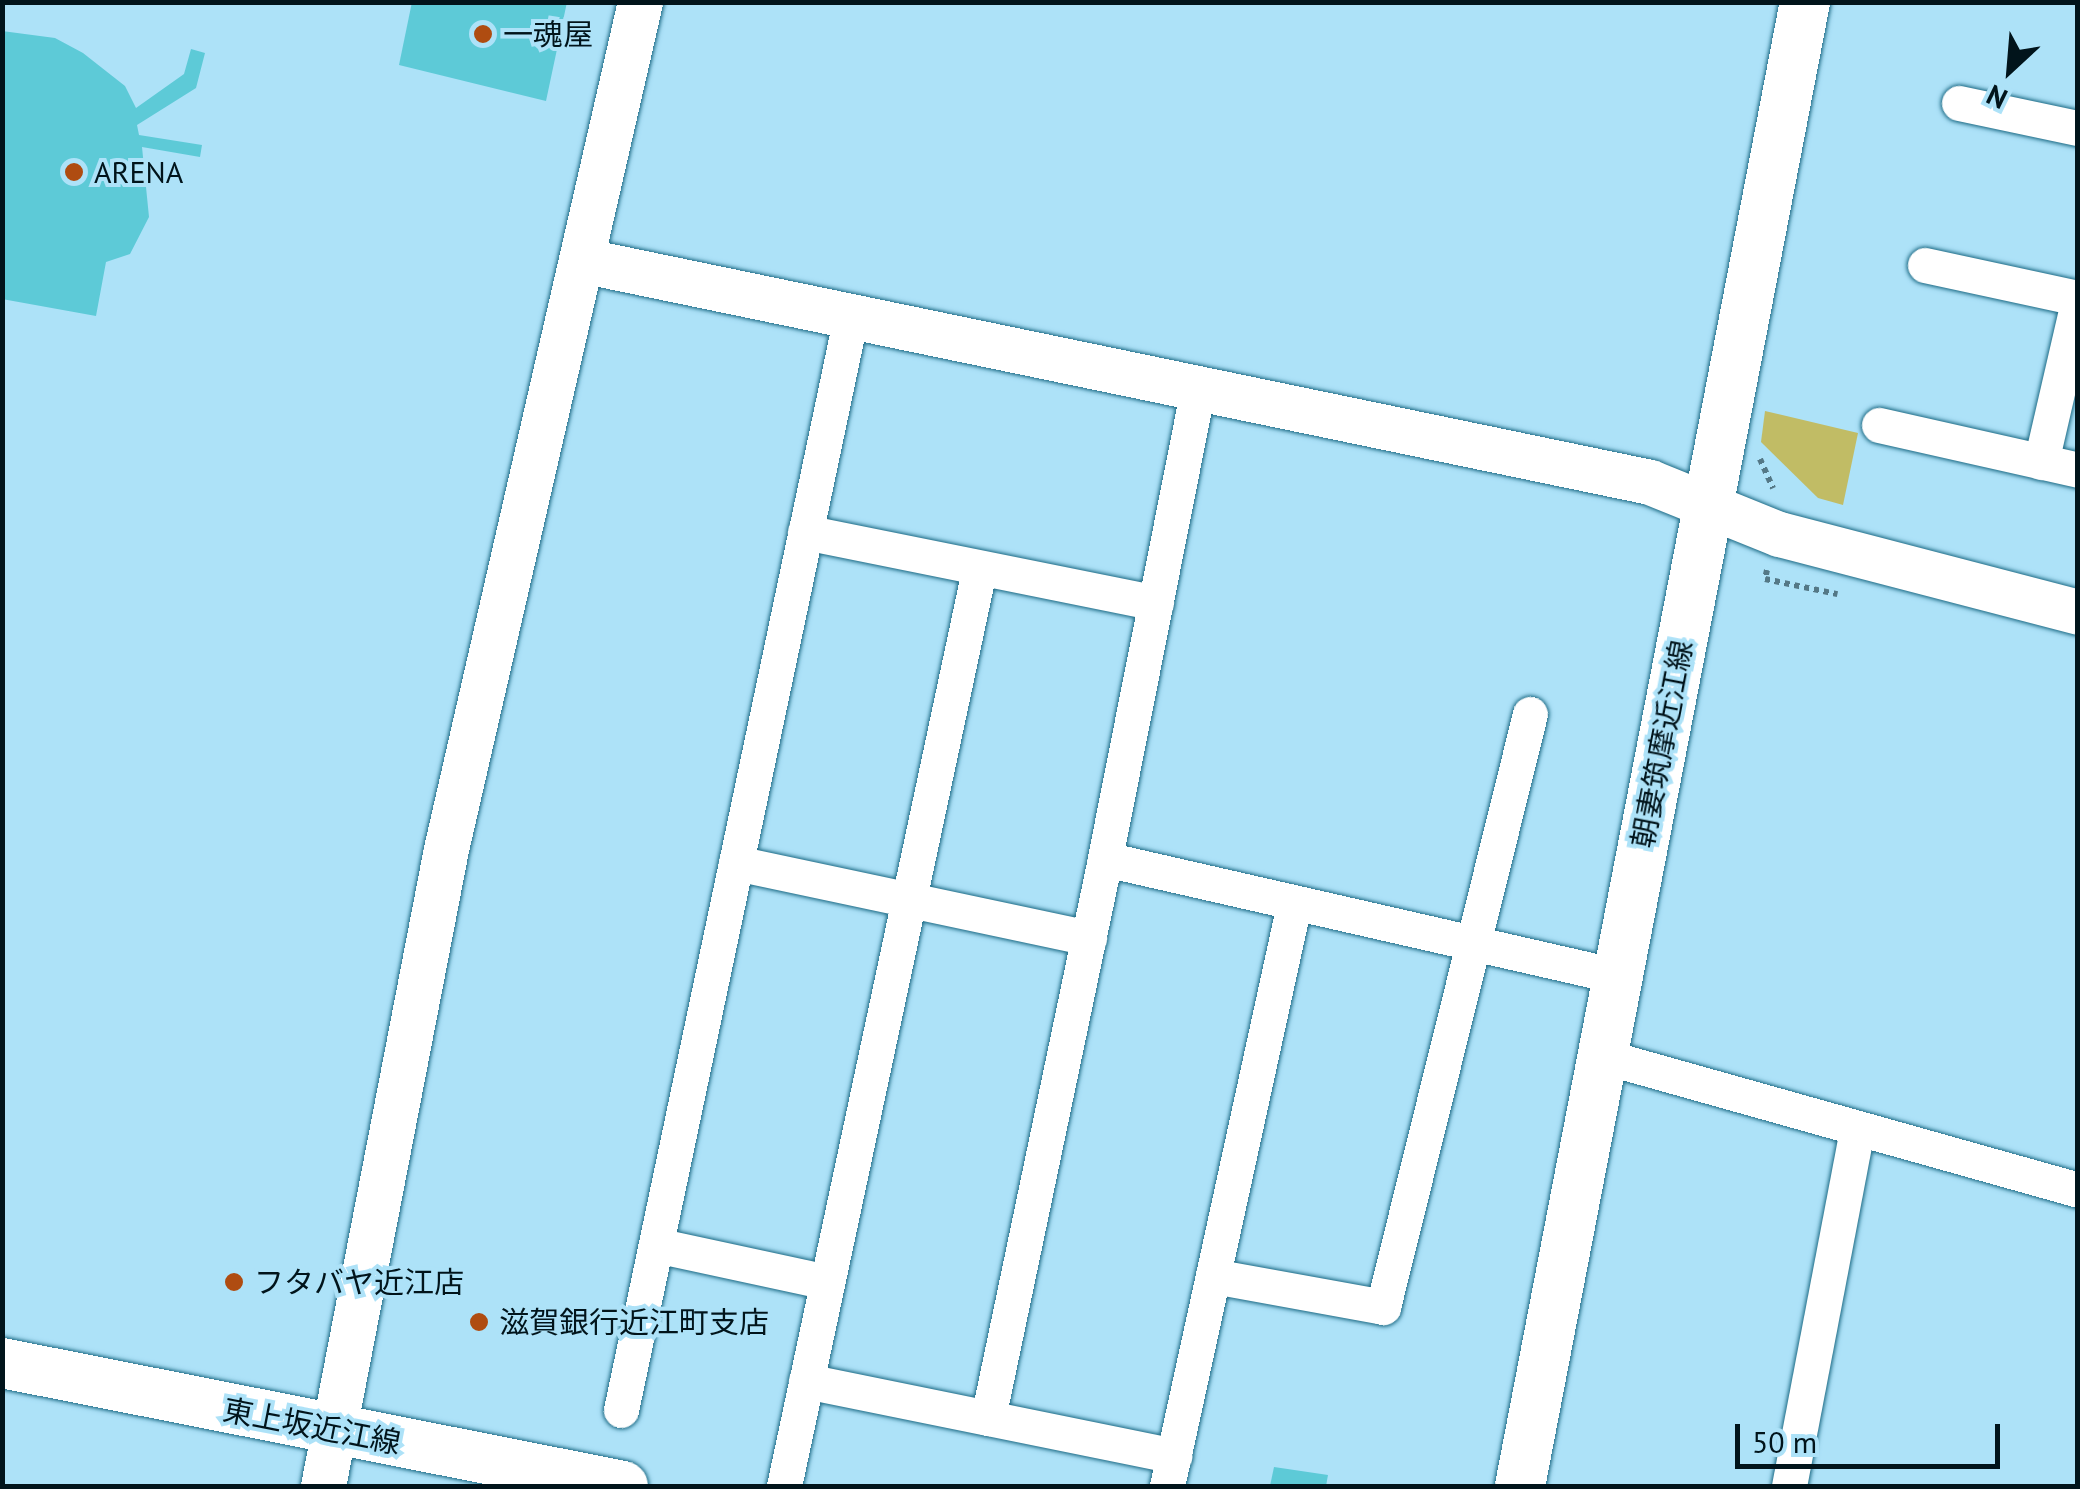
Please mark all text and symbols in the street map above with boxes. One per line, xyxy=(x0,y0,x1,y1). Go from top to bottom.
place label: 一魂屋 xyxy=(503,16,593,52)
north arrow xyxy=(1960,20,2060,120)
marker: 一魂屋 xyxy=(472,23,494,45)
text: N xyxy=(1980,77,2013,118)
place label: ARENA xyxy=(94,154,183,190)
marker: ARENA xyxy=(63,161,85,183)
street label: 朝妻筑摩近江線 xyxy=(1624,637,1700,851)
place label: フタバヤ近江店 xyxy=(254,1264,464,1300)
marker: フタバヤ近江店 xyxy=(223,1271,245,1293)
place label: 滋賀銀行近江町支店 xyxy=(499,1304,769,1340)
marker: 滋賀銀行近江町支店 xyxy=(468,1311,490,1333)
street label: 東上坂近江線 xyxy=(220,1391,404,1461)
scale bar xyxy=(1740,1404,2005,1466)
text: 50 m xyxy=(1752,1422,1817,1461)

